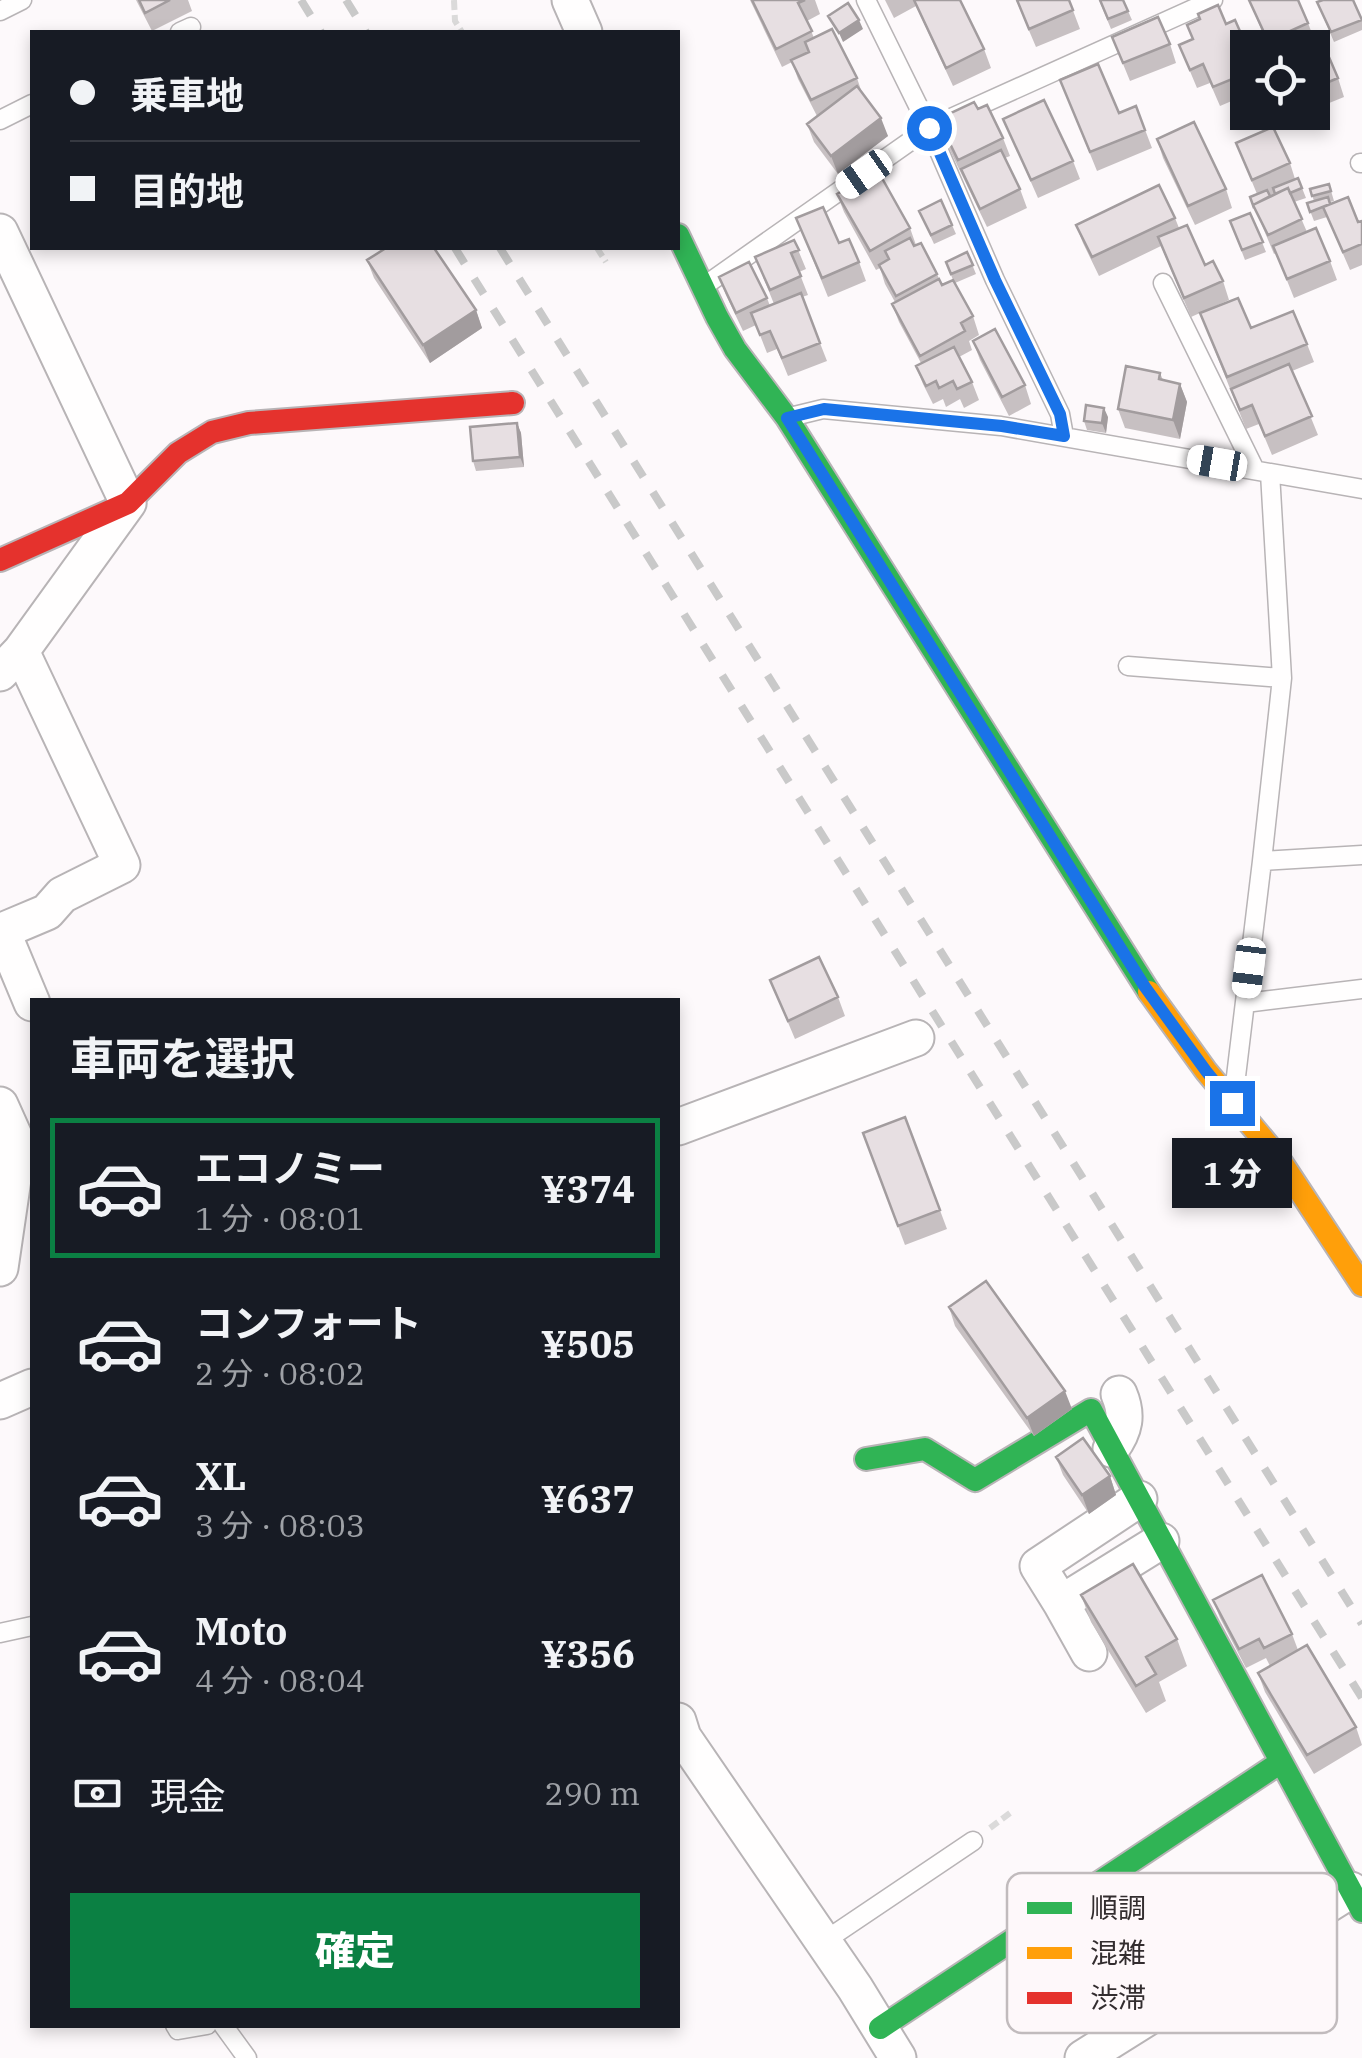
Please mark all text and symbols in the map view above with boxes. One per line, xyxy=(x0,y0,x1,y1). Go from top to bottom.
map controls xyxy=(1230,30,1330,130)
button: locate xyxy=(1230,30,1330,130)
text: 乗車地 xyxy=(130,70,244,119)
route start xyxy=(907,106,952,151)
car xyxy=(831,145,897,203)
text: 目的地 xyxy=(130,166,244,215)
car xyxy=(1185,443,1249,483)
car xyxy=(1230,936,1268,1000)
text: 車両を選択 xyxy=(70,1029,295,1087)
route end xyxy=(1210,1081,1255,1126)
callout: 1 分 xyxy=(1172,1138,1292,1208)
icon: car xyxy=(75,1143,165,1233)
text: エコノミー xyxy=(195,1143,385,1192)
text: 1 分 xyxy=(1203,1152,1261,1194)
text: ¥374 xyxy=(541,1164,635,1213)
text: 1 分 · 08:01 xyxy=(195,1197,365,1239)
icon: car xyxy=(75,1298,165,1388)
text: コンフォート xyxy=(195,1298,422,1347)
text: ¥505 xyxy=(541,1319,635,1368)
text: 2 分 · 08:02 xyxy=(195,1352,365,1394)
text: XL xyxy=(195,1451,246,1500)
icon: car xyxy=(75,1453,165,1543)
text: ¥637 xyxy=(541,1474,635,1523)
text: 3 分 · 08:03 xyxy=(195,1504,365,1546)
text: Moto xyxy=(195,1606,287,1655)
icon: car xyxy=(75,1608,165,1698)
text: ¥356 xyxy=(541,1629,635,1678)
text: 4 分 · 08:04 xyxy=(195,1659,365,1701)
icon: cash xyxy=(70,1766,125,1821)
text: 現金 xyxy=(150,1771,226,1820)
text: 290 m xyxy=(544,1772,640,1814)
legend xyxy=(1007,1873,1337,2033)
text: 順調 xyxy=(1090,1889,1146,1926)
button: 確定 xyxy=(70,1893,640,2008)
text: 混雑 xyxy=(1090,1934,1146,1971)
text: 渋滞 xyxy=(1090,1979,1146,2016)

